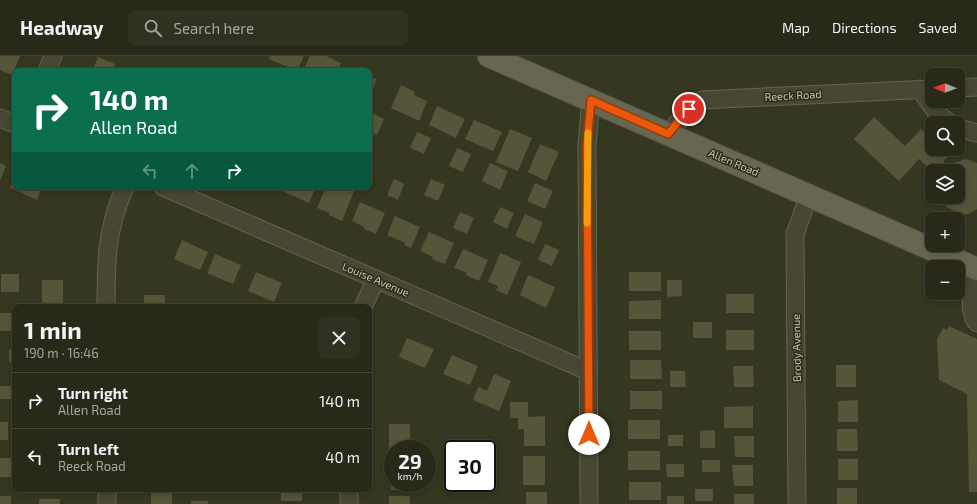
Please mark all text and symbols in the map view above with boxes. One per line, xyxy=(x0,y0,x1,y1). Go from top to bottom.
search box xyxy=(128,10,408,46)
text: Headway xyxy=(20,16,104,39)
icon: search xyxy=(142,17,164,39)
text: Search here xyxy=(174,19,254,37)
text: Map xyxy=(782,19,810,36)
text: Directions xyxy=(832,19,897,36)
text: Saved xyxy=(919,19,957,36)
north arrow xyxy=(925,68,965,108)
map controls xyxy=(925,68,965,300)
text: 140 m xyxy=(90,82,168,116)
icon: right xyxy=(24,84,76,136)
street label: Reeck Road xyxy=(764,87,822,103)
pin xyxy=(672,92,706,126)
icon: arrive xyxy=(678,98,700,120)
text: Allen Road xyxy=(90,116,177,138)
button: search xyxy=(925,116,965,156)
street label: Allen Road xyxy=(707,146,761,178)
icon: left xyxy=(139,160,161,182)
icon: ahead xyxy=(181,160,203,182)
icon: right xyxy=(223,160,245,182)
button: layers xyxy=(925,164,965,204)
button: + xyxy=(925,212,965,252)
street label: Louise Avenue xyxy=(341,259,411,299)
button: − xyxy=(925,260,965,300)
street label: Brody Avenue xyxy=(789,314,803,382)
text: 1 min xyxy=(24,315,82,344)
button: close xyxy=(318,317,360,359)
text: 190 m · 16:46 xyxy=(24,345,99,361)
text: Turn right xyxy=(58,384,128,402)
icon: right xyxy=(24,390,46,412)
text: 140 m xyxy=(319,392,360,410)
text: Allen Road xyxy=(58,402,121,418)
position arrow xyxy=(568,413,610,455)
text: Turn left xyxy=(58,440,119,458)
speed limit sign: 30 xyxy=(444,440,496,492)
icon: left xyxy=(24,446,46,468)
text: 40 m xyxy=(325,448,360,466)
text: 29 xyxy=(398,449,422,473)
text: Reeck Road xyxy=(58,458,126,474)
text: km/h xyxy=(398,470,422,482)

